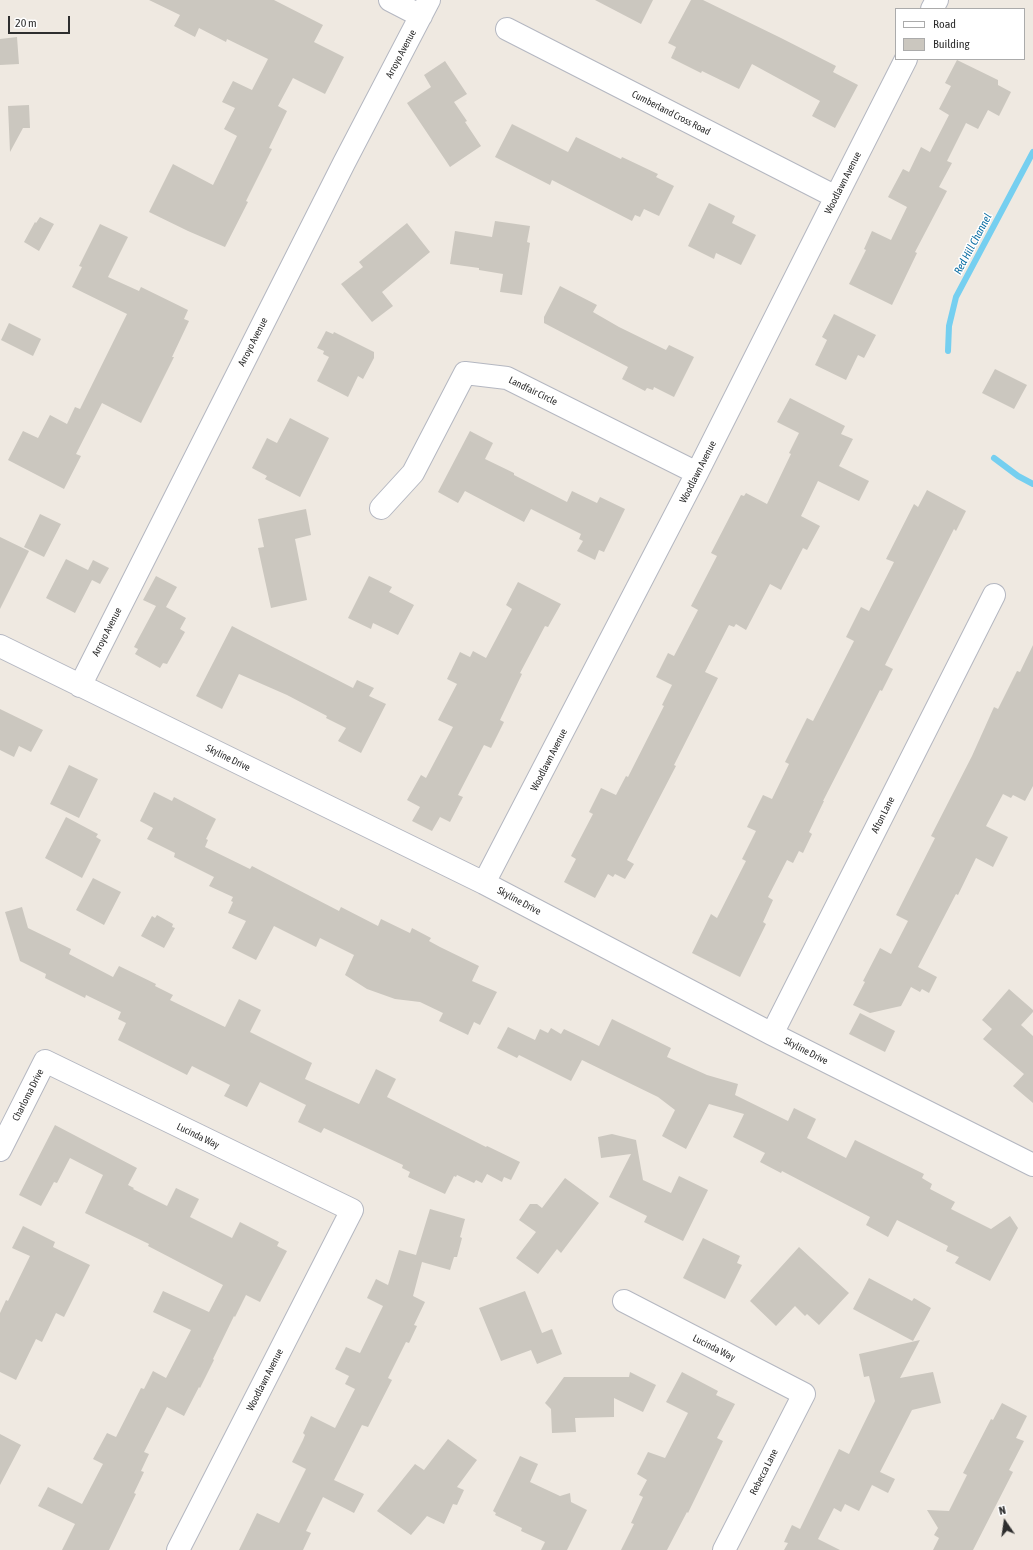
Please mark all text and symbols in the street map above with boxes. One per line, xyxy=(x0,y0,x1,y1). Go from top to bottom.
scale bar xyxy=(10,8,72,34)
legend xyxy=(895,8,1025,60)
text: 20 m xyxy=(15,16,37,30)
text: Road xyxy=(933,17,956,31)
street label: Arroyo Avenue xyxy=(383,28,419,80)
text: Building xyxy=(933,37,970,51)
street label: Cumberland Cross Road xyxy=(630,88,712,138)
street label: Woodlawn Avenue xyxy=(822,150,864,216)
water label: Red Hill Channel xyxy=(951,211,995,277)
street label: Arroyo Avenue xyxy=(236,316,270,368)
street label: Landfair Circle xyxy=(507,374,559,408)
street label: Woodlawn Avenue xyxy=(677,439,719,505)
street label: Arroyo Avenue xyxy=(90,606,124,658)
street label: Woodlawn Avenue xyxy=(528,727,570,793)
street label: Skyline Drive xyxy=(204,742,252,774)
street label: Afton Lane xyxy=(869,795,897,835)
street label: Skyline Drive xyxy=(495,884,543,918)
street label: Skyline Drive xyxy=(782,1035,830,1067)
street label: Charloma Drive xyxy=(10,1067,46,1123)
street label: Lucinda Way xyxy=(175,1121,221,1151)
street label: Lucinda Way xyxy=(691,1332,737,1364)
street label: Woodlawn Avenue xyxy=(244,1347,286,1413)
street label: Rebecca Lane xyxy=(747,1447,781,1497)
north arrow xyxy=(985,1502,1025,1542)
text: N xyxy=(998,1504,1007,1517)

